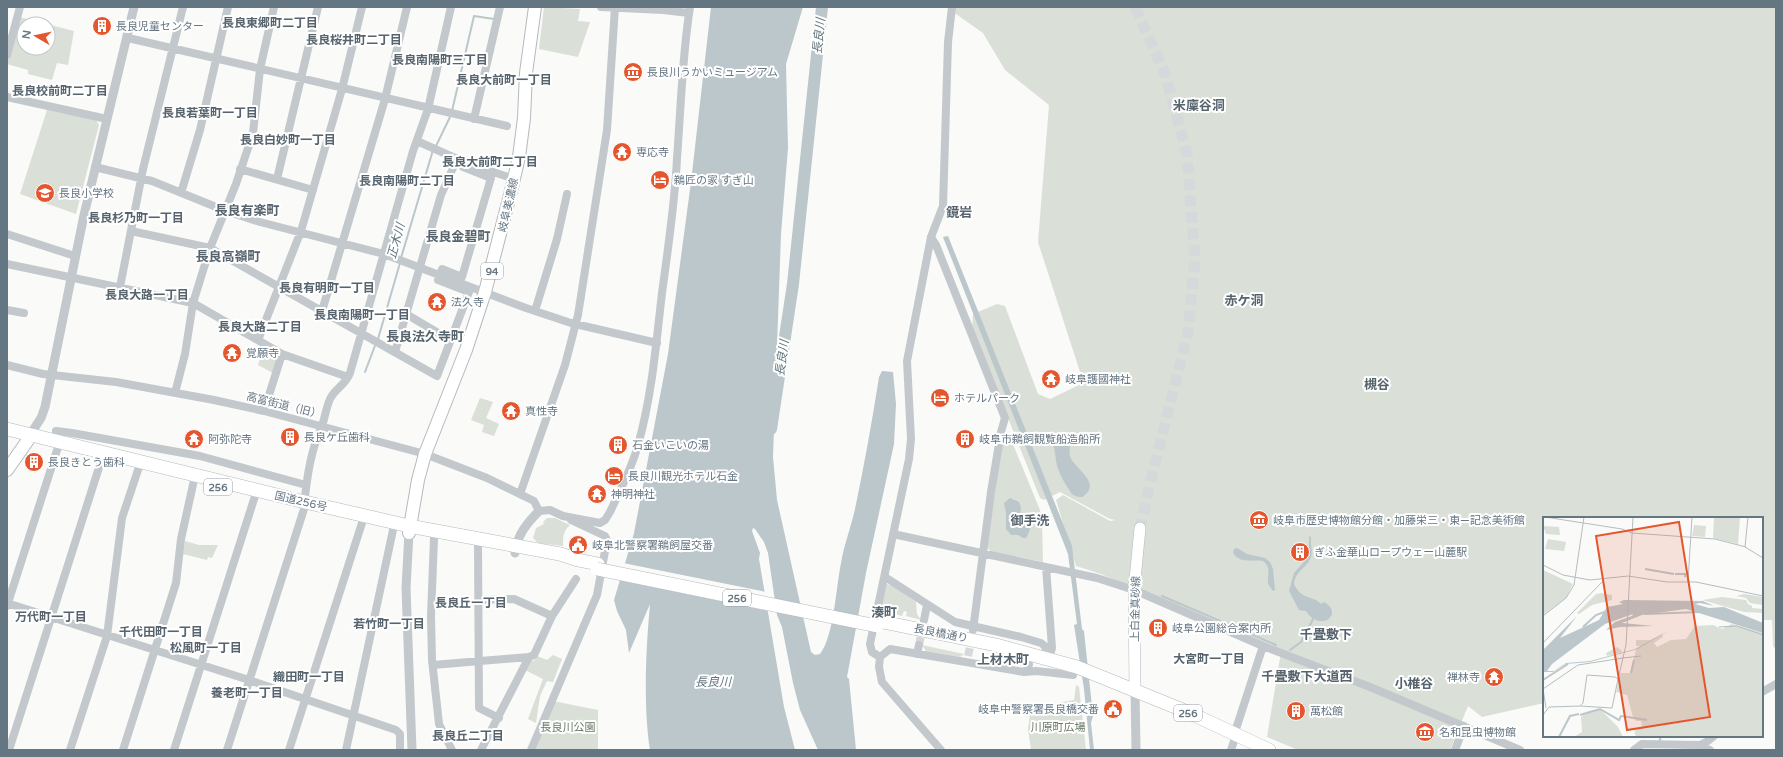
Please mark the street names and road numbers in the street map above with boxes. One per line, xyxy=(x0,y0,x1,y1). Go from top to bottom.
street label: 岐阜美濃線 xyxy=(496,177,521,233)
road number: 94 xyxy=(481,263,503,279)
street label: 高富街道（旧） xyxy=(245,390,323,421)
road number: 256 xyxy=(204,479,232,495)
street label: 国道256号 xyxy=(273,489,329,514)
street label: 上白金真砂線 xyxy=(1128,576,1143,642)
road number: 256 xyxy=(723,590,751,606)
street label: 長良橋通り xyxy=(913,622,969,645)
road number: 256 xyxy=(1174,705,1202,721)

